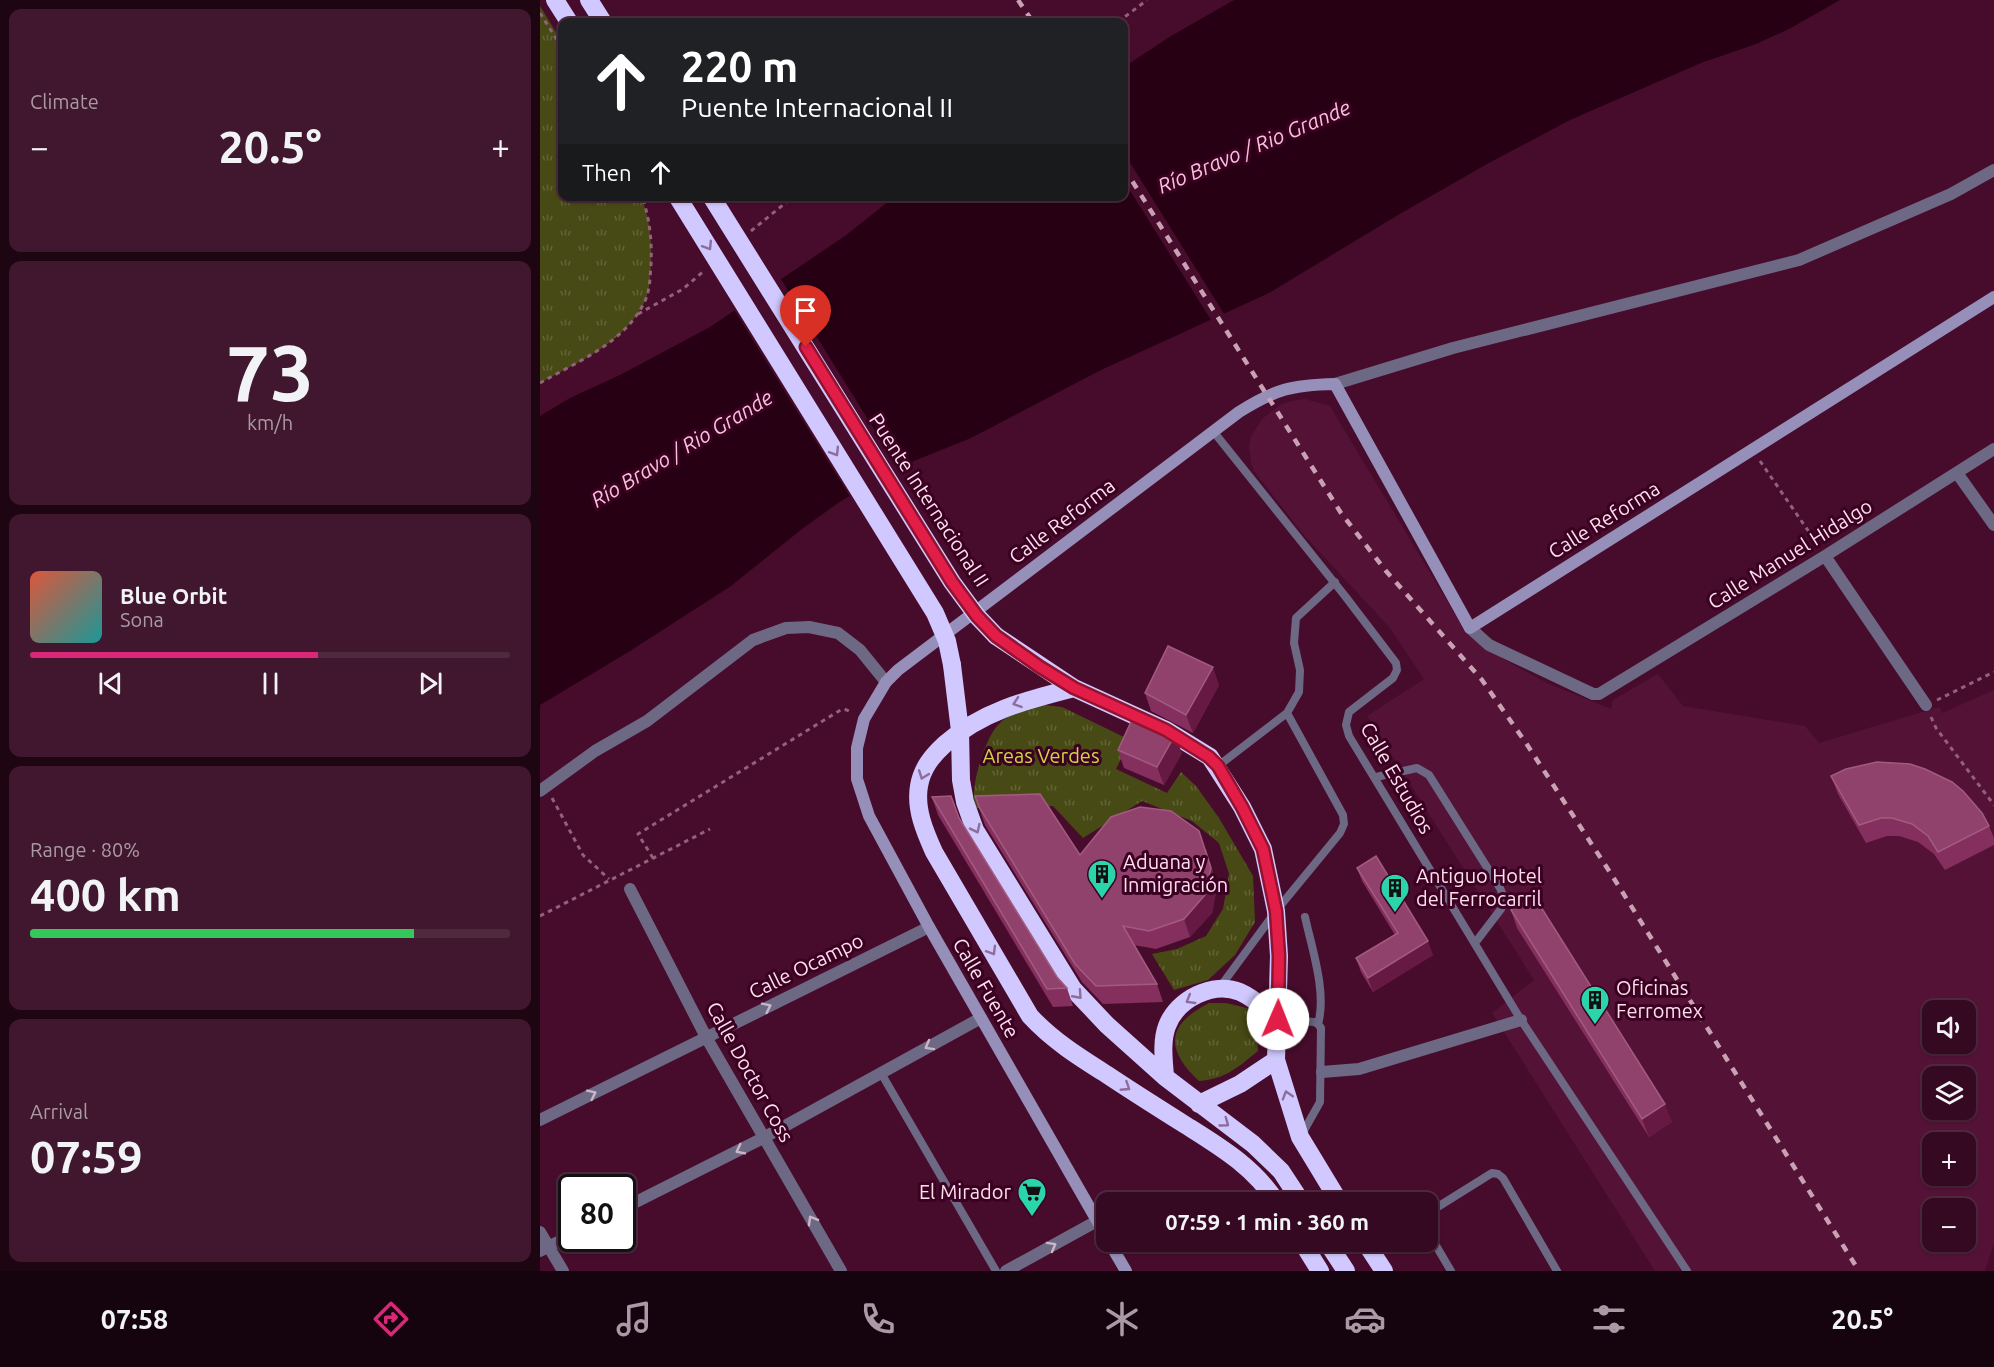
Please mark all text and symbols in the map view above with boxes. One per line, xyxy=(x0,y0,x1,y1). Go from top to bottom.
icon: ahead xyxy=(582,42,660,120)
text: 220 m xyxy=(681,43,798,90)
text: Climate xyxy=(30,90,99,113)
text: Puente Internacional II xyxy=(681,92,953,122)
water label: Río Bravo / Rio Grande xyxy=(1154,94,1354,198)
text: 20.5° xyxy=(218,121,322,172)
text: − xyxy=(30,128,49,165)
text: + xyxy=(491,128,510,165)
icon: ahead xyxy=(644,156,677,189)
text: Then xyxy=(582,160,632,185)
one-way arrow xyxy=(700,240,712,250)
pin xyxy=(780,285,831,347)
icon: arrive xyxy=(789,294,822,327)
text: 73 xyxy=(226,328,314,416)
water label: Río Bravo / Rio Grande xyxy=(587,384,777,512)
street label: Puente Internacional II xyxy=(865,409,994,591)
text: km/h xyxy=(247,411,293,434)
one-way arrow xyxy=(827,445,838,456)
street label: Calle Reforma xyxy=(1004,473,1119,568)
street label: Calle Reforma xyxy=(1544,476,1663,563)
street label: Calle Manuel Hidalgo xyxy=(1703,494,1876,613)
text: Blue Orbit xyxy=(120,583,227,608)
text: Sona xyxy=(120,608,164,631)
icon: previous xyxy=(94,667,127,700)
icon: pause xyxy=(254,667,287,700)
icon: next xyxy=(414,667,447,700)
one-way arrow xyxy=(1012,696,1023,709)
street label: Calle Estudios xyxy=(1356,718,1439,838)
park label: Areas Verdes xyxy=(982,744,1100,767)
one-way arrow xyxy=(917,769,930,780)
one-way arrow xyxy=(968,823,980,834)
text: Range · 80% xyxy=(30,838,140,861)
place label: Aduana y Inmigración xyxy=(1123,850,1228,896)
building icon: Aduana y Inmigración xyxy=(1086,858,1118,900)
place label: Antiguo Hotel del Ferrocarril xyxy=(1416,864,1542,910)
text: 400 km xyxy=(30,869,181,920)
building icon: Antiguo Hotel del Ferrocarril xyxy=(1379,872,1411,914)
street label: Calle Ocampo xyxy=(745,928,867,1003)
street label: Calle Fuente xyxy=(949,934,1024,1042)
one-way arrow xyxy=(984,945,996,955)
place label: Oficinas Ferromex xyxy=(1616,976,1703,1022)
building icon: Oficinas Ferromex xyxy=(1579,984,1611,1026)
position arrow xyxy=(1246,987,1310,1051)
one-way arrow xyxy=(1071,988,1082,998)
one-way arrow xyxy=(1186,993,1196,1004)
street label: Calle Doctor Coss xyxy=(702,998,798,1146)
map controls xyxy=(1922,1000,1976,1252)
button: sound xyxy=(1922,1000,1976,1054)
one-way arrow xyxy=(761,1003,772,1014)
one-way arrow xyxy=(925,1039,936,1050)
button: layers xyxy=(1922,1066,1976,1120)
one-way arrow xyxy=(1119,1080,1130,1091)
one-way arrow xyxy=(586,1089,597,1101)
one-way arrow xyxy=(1282,1090,1294,1101)
text: Arrival xyxy=(30,1100,88,1123)
one-way arrow xyxy=(1218,1115,1229,1126)
text: 07:59 xyxy=(30,1131,143,1182)
button: + xyxy=(1922,1132,1976,1186)
one-way arrow xyxy=(735,1142,746,1154)
speed limit sign: 80 xyxy=(558,1174,636,1252)
supermarket icon: El Mirador xyxy=(1016,1176,1048,1218)
place label: El Mirador xyxy=(919,1180,1011,1203)
button: − xyxy=(1922,1198,1976,1252)
text: 07:59 · 1 min · 360 m xyxy=(1165,1209,1369,1234)
one-way arrow xyxy=(807,1216,819,1226)
one-way arrow xyxy=(1046,1242,1056,1253)
icon: directions xyxy=(370,1298,412,1340)
icon: music xyxy=(613,1298,655,1340)
icon: phone xyxy=(857,1298,899,1340)
icon: climate xyxy=(1101,1298,1143,1340)
icon: car xyxy=(1344,1298,1386,1340)
icon: filters xyxy=(1588,1298,1630,1340)
text: 07:58 xyxy=(101,1304,168,1334)
text: 20.5° xyxy=(1831,1304,1893,1334)

